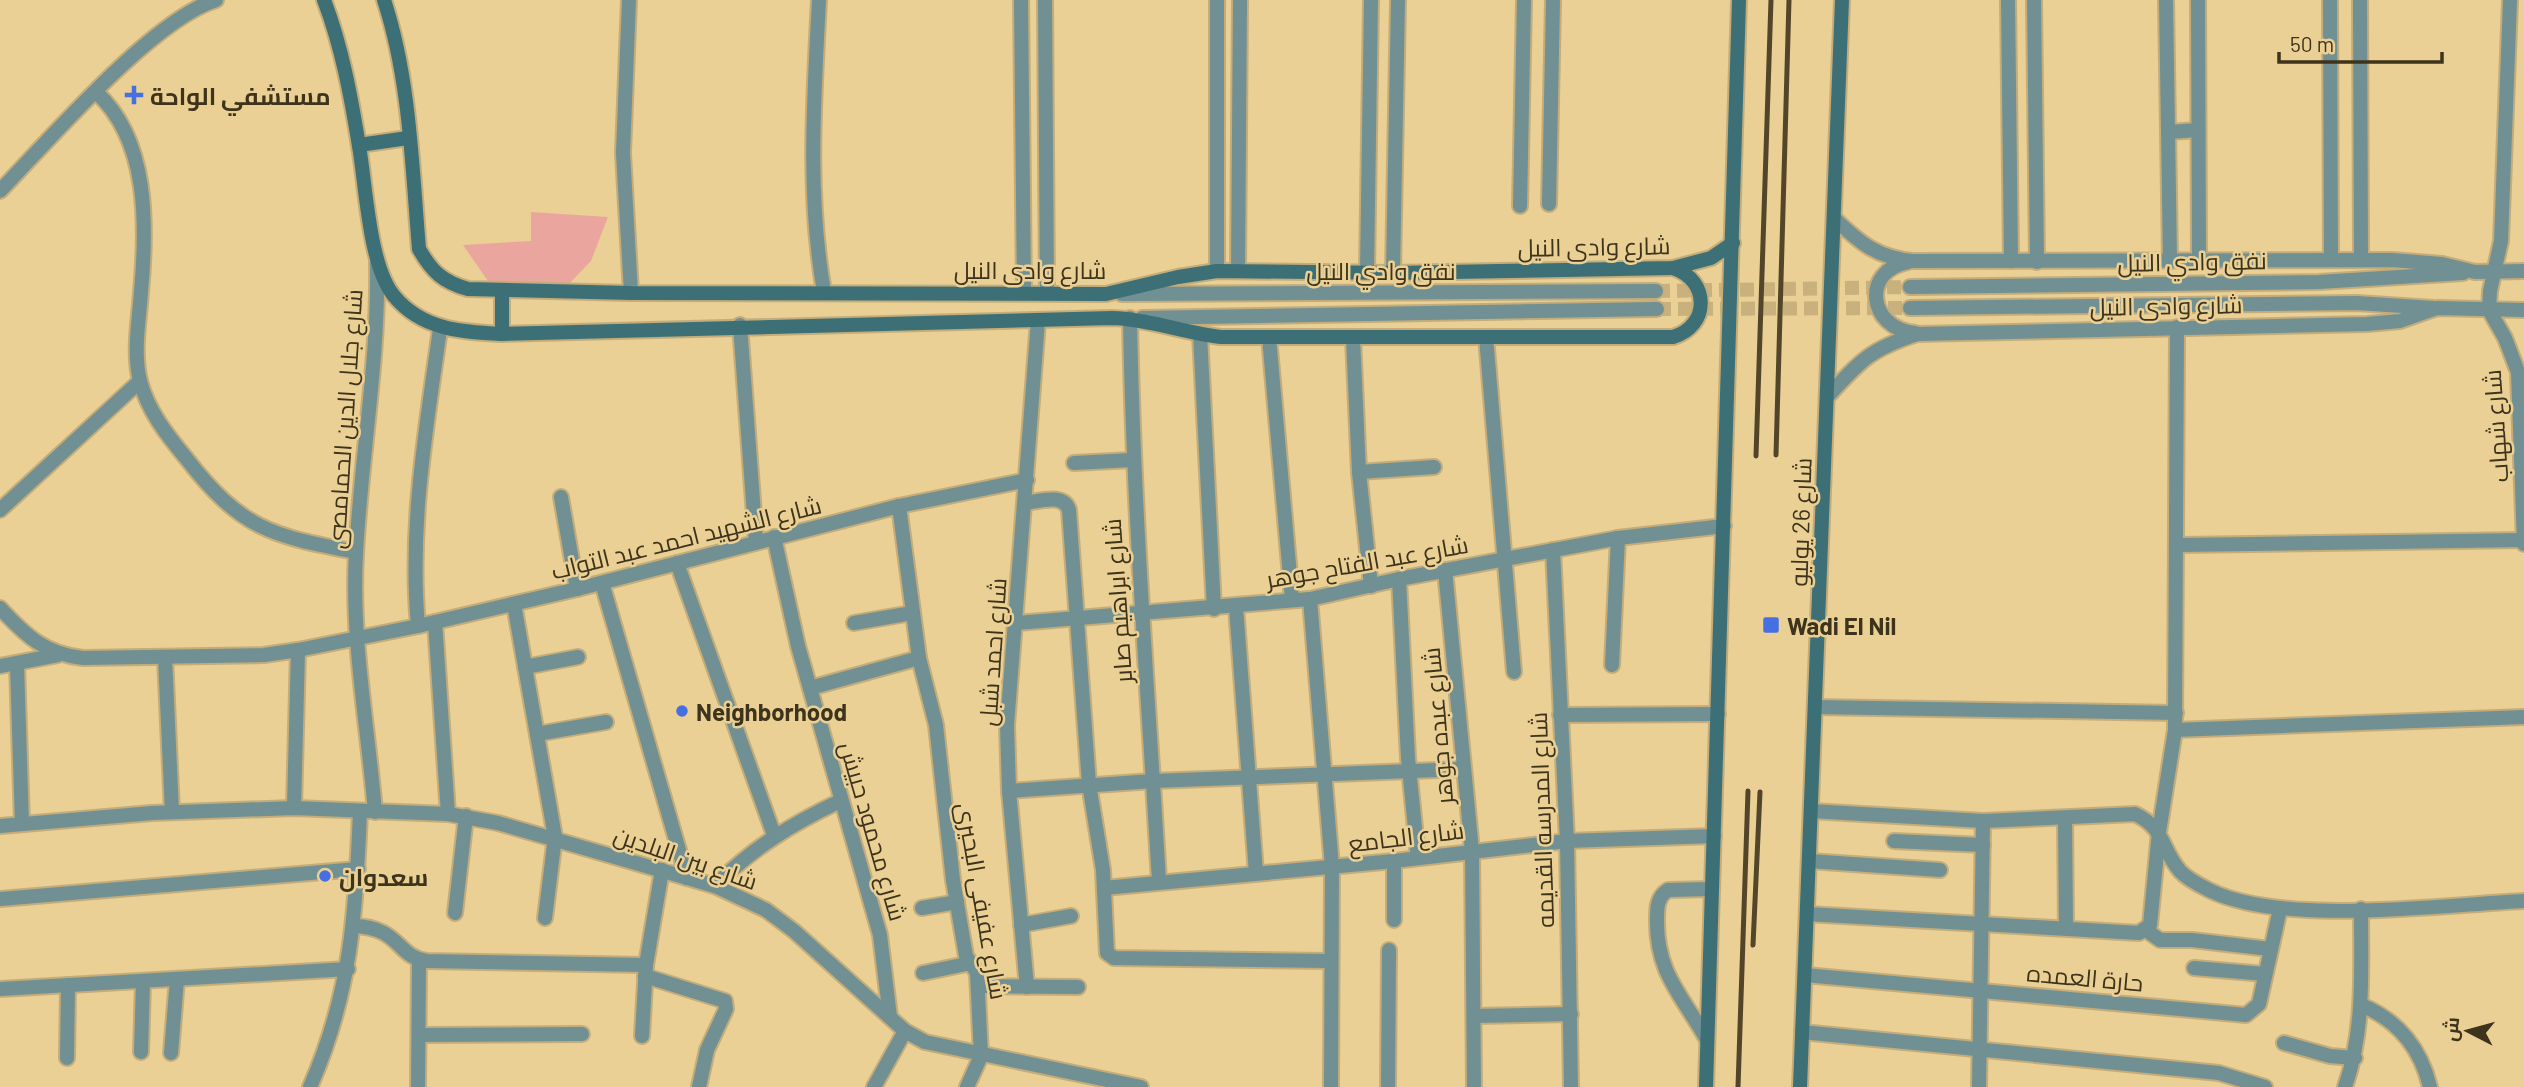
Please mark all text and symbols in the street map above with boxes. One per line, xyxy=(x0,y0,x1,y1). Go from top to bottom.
scale bar xyxy=(2279,21,2442,65)
text: 50 m xyxy=(2290,31,2334,56)
place label: مستشفي الواحة xyxy=(150,81,331,116)
marker: مستشفي الواحة xyxy=(124,85,144,105)
street label: شارع وادى النيل xyxy=(1517,230,1671,265)
street label: نفق وادي النيل xyxy=(2117,245,2267,282)
street label: شارع وادى النيل xyxy=(954,255,1106,287)
street label: نفق وادي النيل xyxy=(1306,256,1456,290)
street label: شارع جلال الدين الحمامصى xyxy=(320,288,371,550)
street label: شارع وادى النيل xyxy=(2089,289,2243,324)
street label: شارع شهاب xyxy=(2477,368,2516,483)
street label: شارع 26 يوليو xyxy=(1783,457,1820,587)
street label: شارع الشهيد احمد عبد التواب xyxy=(548,489,825,588)
street label: شارع ابراهيم صابر xyxy=(1097,518,1140,686)
street label: شارع عبد الفتاح جوهر xyxy=(1262,529,1471,596)
street label: شارع احمد شبل xyxy=(972,577,1015,727)
place label: Wadi El Nil xyxy=(1787,611,1896,640)
marker: Wadi El Nil xyxy=(1761,615,1781,635)
street label: شارع عبده جوهر xyxy=(1416,646,1461,808)
place label: Neighborhood xyxy=(696,697,847,726)
marker: Neighborhood xyxy=(674,703,690,719)
street label: شارع المدرسه القديمه xyxy=(1523,711,1562,928)
street label: شارع محمود حبيش xyxy=(832,738,913,925)
street label: شارع عفيفى البحيرى xyxy=(948,800,1015,1002)
street label: شارع الجامع xyxy=(1346,815,1466,860)
street label: شارع بين البلدين xyxy=(609,819,762,898)
place label: سعدوان xyxy=(339,862,428,892)
marker: سعدوان xyxy=(317,868,333,884)
street label: حارة العمده xyxy=(2026,957,2144,997)
north arrow xyxy=(2433,996,2503,1066)
text: ش xyxy=(2438,1016,2464,1043)

